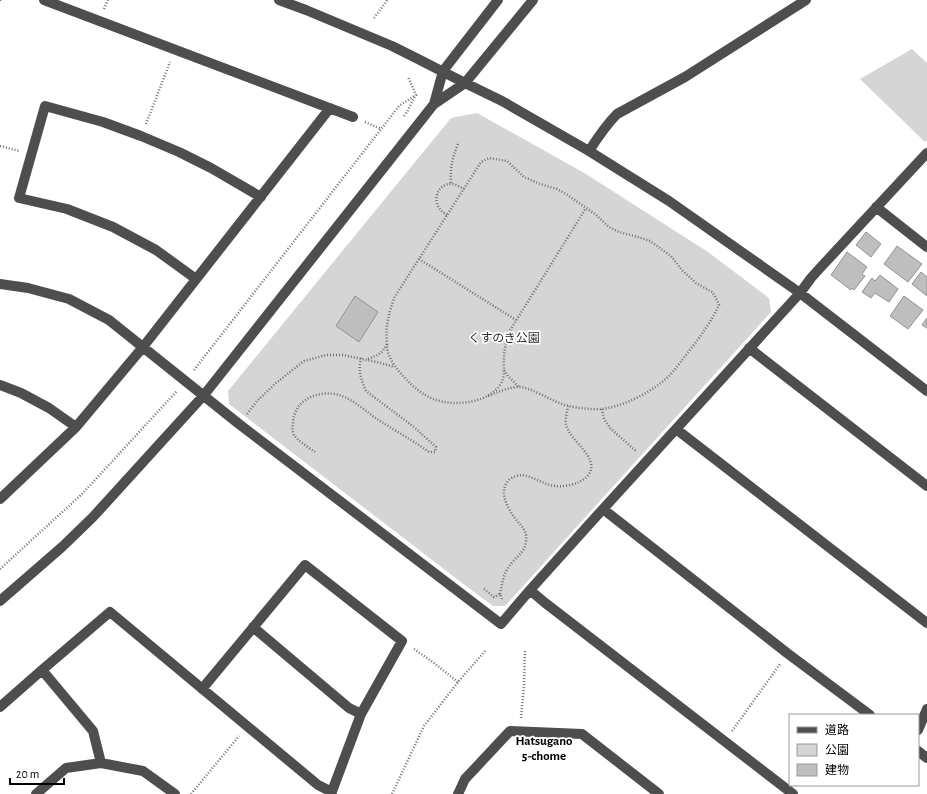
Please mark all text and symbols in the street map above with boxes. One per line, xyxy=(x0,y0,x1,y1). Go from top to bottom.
park label: くすのき公園 xyxy=(468,331,540,344)
legend xyxy=(789,714,919,786)
text: 道路 xyxy=(825,723,849,736)
district label: Hatsugano 5-chome xyxy=(515,735,573,763)
text: 公園 xyxy=(825,744,849,756)
scale bar xyxy=(10,760,64,786)
text: 建物 xyxy=(825,763,849,776)
text: 20 m xyxy=(16,768,39,780)

